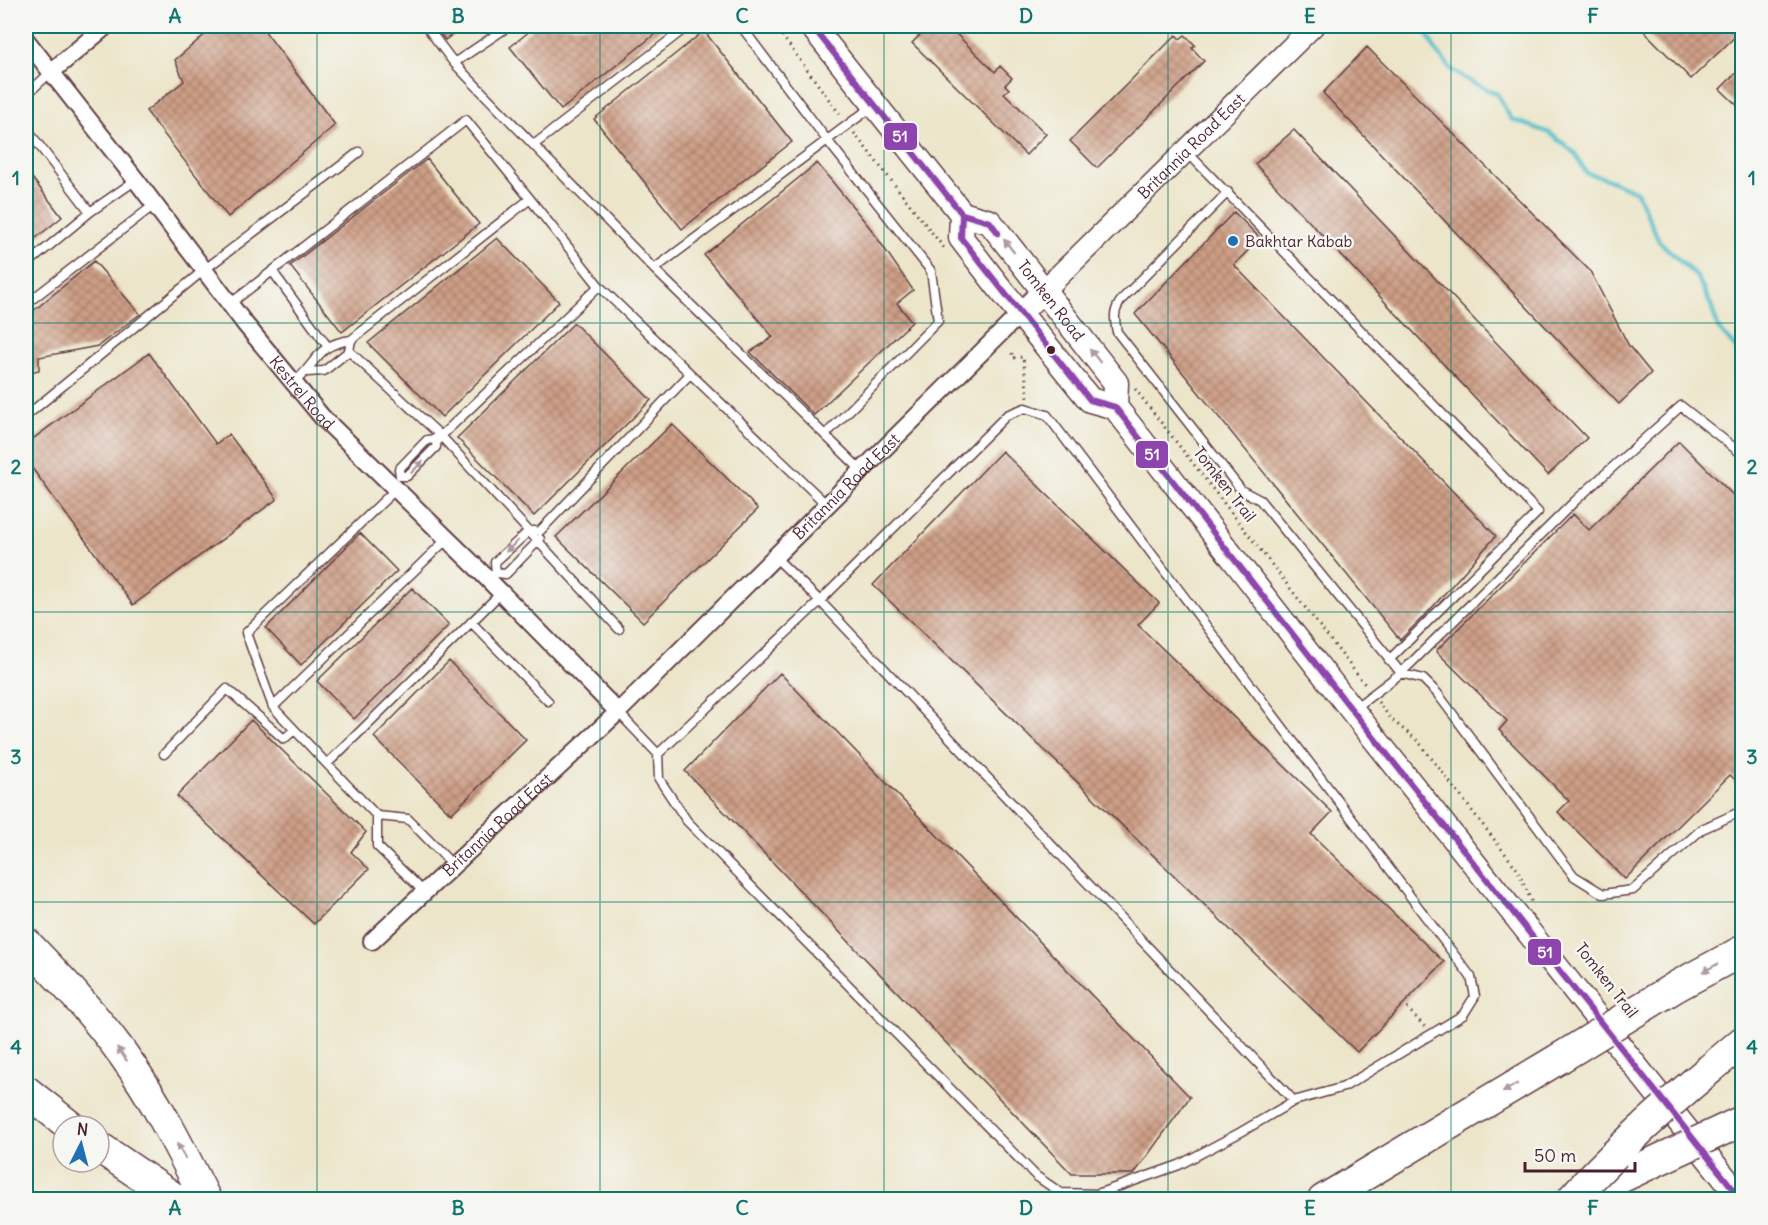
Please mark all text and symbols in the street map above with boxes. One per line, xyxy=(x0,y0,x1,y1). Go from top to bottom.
text: A xyxy=(169,3,182,28)
text: B xyxy=(451,3,465,28)
text: C xyxy=(735,3,749,28)
text: D xyxy=(1019,3,1033,28)
text: E xyxy=(1304,3,1316,28)
text: F xyxy=(1587,3,1599,28)
street label: Britannia Road East xyxy=(1133,88,1249,203)
line badge: 51 xyxy=(883,122,918,151)
text: 51 xyxy=(892,126,908,146)
text: 1 xyxy=(12,165,20,190)
text: 1 xyxy=(1748,165,1756,190)
place label: Bakhtar Kabab xyxy=(1245,231,1353,251)
marker: Bakhtar Kabab xyxy=(1226,234,1240,248)
one-way arrow xyxy=(1002,238,1015,254)
street label: Tomken Road xyxy=(1013,256,1089,345)
unlabelled marker xyxy=(1045,344,1057,356)
one-way arrow xyxy=(1088,348,1101,364)
street label: Kestrel Road xyxy=(265,352,339,434)
street label: Britannia Road East xyxy=(788,429,904,543)
line badge: 51 xyxy=(1135,440,1169,469)
street label: Tomken Trail xyxy=(1189,442,1261,526)
text: 51 xyxy=(1144,444,1160,464)
text: 2 xyxy=(11,454,22,479)
text: 2 xyxy=(1747,454,1758,479)
one-way arrow xyxy=(409,460,424,474)
one-way arrow xyxy=(505,539,520,552)
text: 3 xyxy=(10,744,22,769)
text: 3 xyxy=(1746,744,1758,769)
street label: Britannia Road East xyxy=(438,768,557,880)
line badge: 51 xyxy=(1527,938,1562,966)
street label: Tomken Trail xyxy=(1571,938,1643,1022)
text: 51 xyxy=(1537,942,1553,962)
one-way arrow xyxy=(1701,964,1718,973)
text: 4 xyxy=(10,1034,22,1059)
text: 4 xyxy=(1746,1034,1758,1059)
one-way arrow xyxy=(116,1046,128,1062)
one-way arrow xyxy=(1502,1083,1518,1094)
north arrow xyxy=(51,1114,111,1174)
text: N xyxy=(76,1119,89,1140)
scale bar xyxy=(1525,1135,1634,1173)
one-way arrow xyxy=(176,1142,186,1159)
text: 50 m xyxy=(1534,1144,1576,1167)
text: A xyxy=(169,1195,182,1220)
text: B xyxy=(451,1195,465,1220)
text: C xyxy=(735,1195,749,1220)
text: D xyxy=(1019,1195,1033,1220)
text: E xyxy=(1304,1195,1316,1220)
text: F xyxy=(1587,1195,1599,1220)

